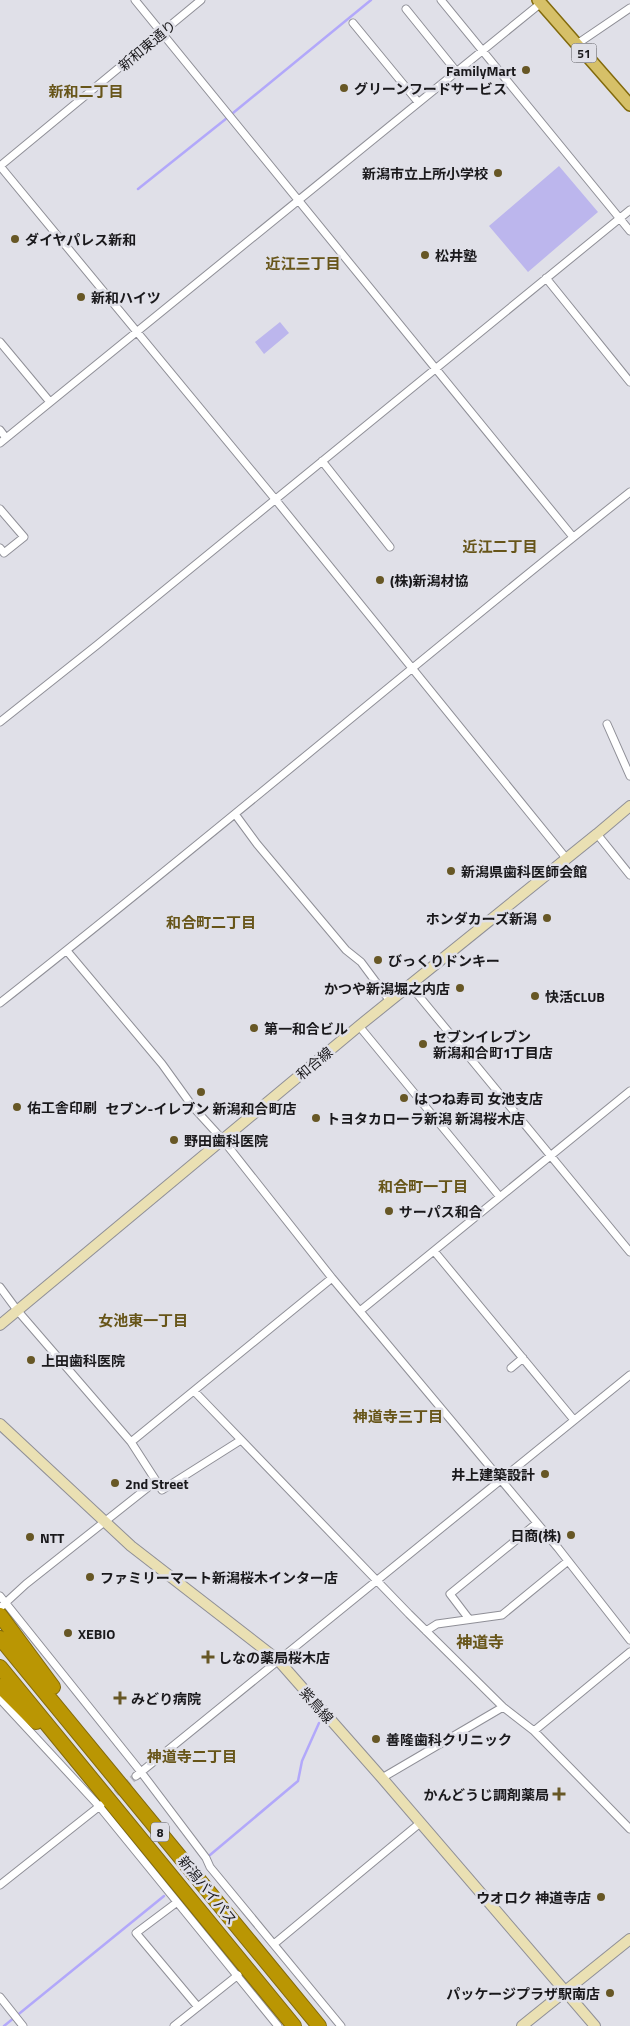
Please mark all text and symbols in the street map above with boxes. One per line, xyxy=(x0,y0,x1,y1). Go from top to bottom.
street label: 新和東通り xyxy=(113,14,181,76)
road number: 51 xyxy=(572,44,596,62)
place label: FamilyMart xyxy=(446,60,516,81)
marker: FamilyMart xyxy=(520,64,532,76)
place label: グリーンフードサービス xyxy=(354,78,507,99)
district label: 新和二丁目 xyxy=(48,80,124,103)
marker: グリーンフードサービス xyxy=(338,82,350,94)
place label: 新潟市立上所小学校 xyxy=(362,163,488,184)
marker: 新潟市立上所小学校 xyxy=(492,167,504,179)
place label: ダイヤパレス新和 xyxy=(25,229,136,250)
marker: ダイヤパレス新和 xyxy=(9,233,21,245)
place label: 松井塾 xyxy=(435,245,477,266)
marker: 松井塾 xyxy=(419,249,431,261)
district label: 近江三丁目 xyxy=(265,252,341,275)
place label: 新和ハイツ xyxy=(91,287,161,308)
marker: 新和ハイツ xyxy=(75,291,87,303)
district label: 近江二丁目 xyxy=(462,535,538,558)
place label: (株)新潟材協 xyxy=(390,570,469,591)
marker: (株)新潟材協 xyxy=(374,574,386,586)
place label: 新潟県歯科医師会館 xyxy=(461,861,587,882)
marker: 新潟県歯科医師会館 xyxy=(445,865,457,877)
place label: ホンダカーズ新潟 xyxy=(426,908,537,929)
district label: 和合町二丁目 xyxy=(166,911,256,934)
marker: ホンダカーズ新潟 xyxy=(541,912,553,924)
place label: びっくりドンキー xyxy=(388,950,500,971)
marker: びっくりドンキー xyxy=(372,954,384,966)
place label: かつや新潟堀之内店 xyxy=(324,978,450,999)
marker: かつや新潟堀之内店 xyxy=(454,982,466,994)
place label: 快活CLUB xyxy=(545,986,605,1007)
marker: 快活CLUB xyxy=(529,990,541,1002)
place label: 第一和合ビル xyxy=(264,1018,348,1039)
marker: 第一和合ビル xyxy=(248,1022,260,1034)
place label: セブンイレブン 新潟和合町1丁目店 xyxy=(433,1026,553,1063)
marker: セブンイレブン 新潟和合町1丁目店 xyxy=(417,1038,429,1050)
street label: 和合線 xyxy=(291,1041,337,1085)
marker: セブン-イレブン 新潟和合町店 xyxy=(195,1086,207,1098)
place label: はつね寿司 女池支店 xyxy=(414,1088,543,1109)
marker: はつね寿司 女池支店 xyxy=(398,1092,410,1104)
place label: 佑工舎印刷 xyxy=(27,1097,97,1118)
place label: セブン-イレブン 新潟和合町店 xyxy=(106,1098,296,1119)
marker: 佑工舎印刷 xyxy=(11,1101,23,1113)
place label: トヨタカローラ新潟 新潟桜木店 xyxy=(326,1108,525,1129)
marker: トヨタカローラ新潟 新潟桜木店 xyxy=(310,1112,322,1124)
place label: 野田歯科医院 xyxy=(184,1130,268,1151)
marker: 野田歯科医院 xyxy=(168,1134,180,1146)
district label: 和合町一丁目 xyxy=(378,1175,468,1198)
place label: サーパス和合 xyxy=(399,1201,483,1222)
marker: サーパス和合 xyxy=(383,1205,395,1217)
district label: 女池東一丁目 xyxy=(98,1309,188,1332)
place label: 上田歯科医院 xyxy=(41,1350,125,1371)
marker: 上田歯科医院 xyxy=(25,1354,37,1366)
district label: 神道寺三丁目 xyxy=(352,1405,443,1428)
place label: 井上建築設計 xyxy=(451,1464,535,1485)
marker: 井上建築設計 xyxy=(539,1468,551,1480)
place label: 2nd Street xyxy=(125,1473,189,1494)
marker: 2nd Street xyxy=(109,1477,121,1489)
place label: 日商(株) xyxy=(510,1525,561,1546)
place label: NTT xyxy=(40,1527,65,1548)
marker: 日商(株) xyxy=(565,1529,577,1541)
marker: NTT xyxy=(24,1531,36,1543)
place label: ファミリーマート新潟桜木インター店 xyxy=(100,1567,338,1588)
marker: ファミリーマート新潟桜木インター店 xyxy=(84,1571,96,1583)
place label: XEBIO xyxy=(78,1623,115,1644)
marker: XEBIO xyxy=(62,1627,74,1639)
district label: 神道寺 xyxy=(456,1630,504,1654)
place label: しなの薬局桜木店 xyxy=(218,1647,330,1668)
marker: しなの薬局桜木店 xyxy=(202,1651,214,1663)
street label: 紫鳥線 xyxy=(295,1682,339,1728)
place label: みどり病院 xyxy=(131,1688,201,1709)
marker: みどり病院 xyxy=(113,1691,127,1705)
place label: 善隆歯科クリニック xyxy=(386,1729,512,1750)
marker: 善隆歯科クリニック xyxy=(370,1733,382,1745)
district label: 神道寺二丁目 xyxy=(146,1745,237,1768)
place label: かんどうじ調剤薬局 xyxy=(423,1784,549,1805)
marker: かんどうじ調剤薬局 xyxy=(553,1788,565,1800)
road number: 8 xyxy=(151,1822,169,1841)
street label: 新潟バイパス xyxy=(173,1851,243,1929)
place label: ウオロク 神道寺店 xyxy=(476,1887,591,1908)
marker: ウオロク 神道寺店 xyxy=(595,1891,607,1903)
place label: パッケージプラザ駅南店 xyxy=(446,1983,600,2004)
marker: パッケージプラザ駅南店 xyxy=(604,1987,616,1999)

